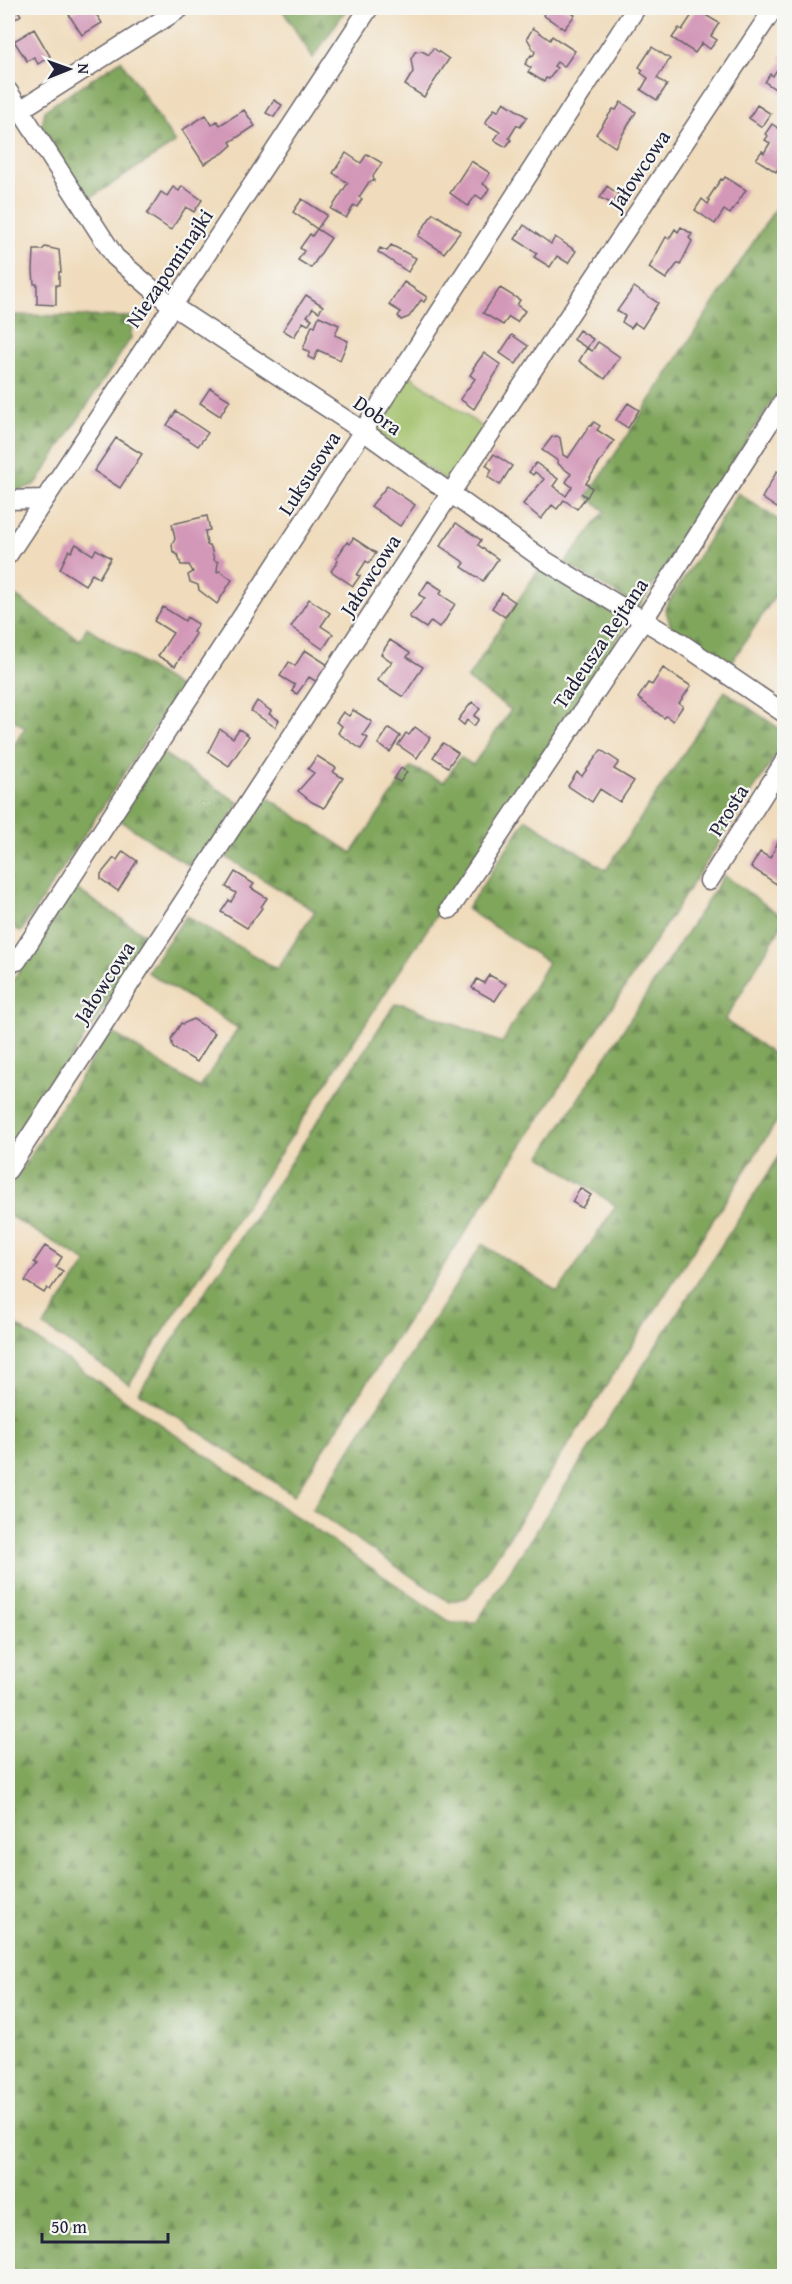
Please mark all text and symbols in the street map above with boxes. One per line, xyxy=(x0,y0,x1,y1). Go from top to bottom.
north arrow xyxy=(39,39,99,99)
text: N xyxy=(72,63,96,75)
street label: Jałowcowa xyxy=(599,123,678,219)
street label: Niezapominajki xyxy=(118,202,220,334)
street label: Dobra xyxy=(348,387,409,443)
street label: Luksusowa xyxy=(270,425,348,521)
street label: Jałowcowa xyxy=(330,528,408,625)
street label: Tadeusza Rejtana xyxy=(545,571,655,715)
street label: Prosta xyxy=(700,778,756,842)
street label: Jałowcowa xyxy=(64,935,142,1032)
scale bar xyxy=(42,2206,168,2244)
text: 50 m xyxy=(51,2213,87,2240)

